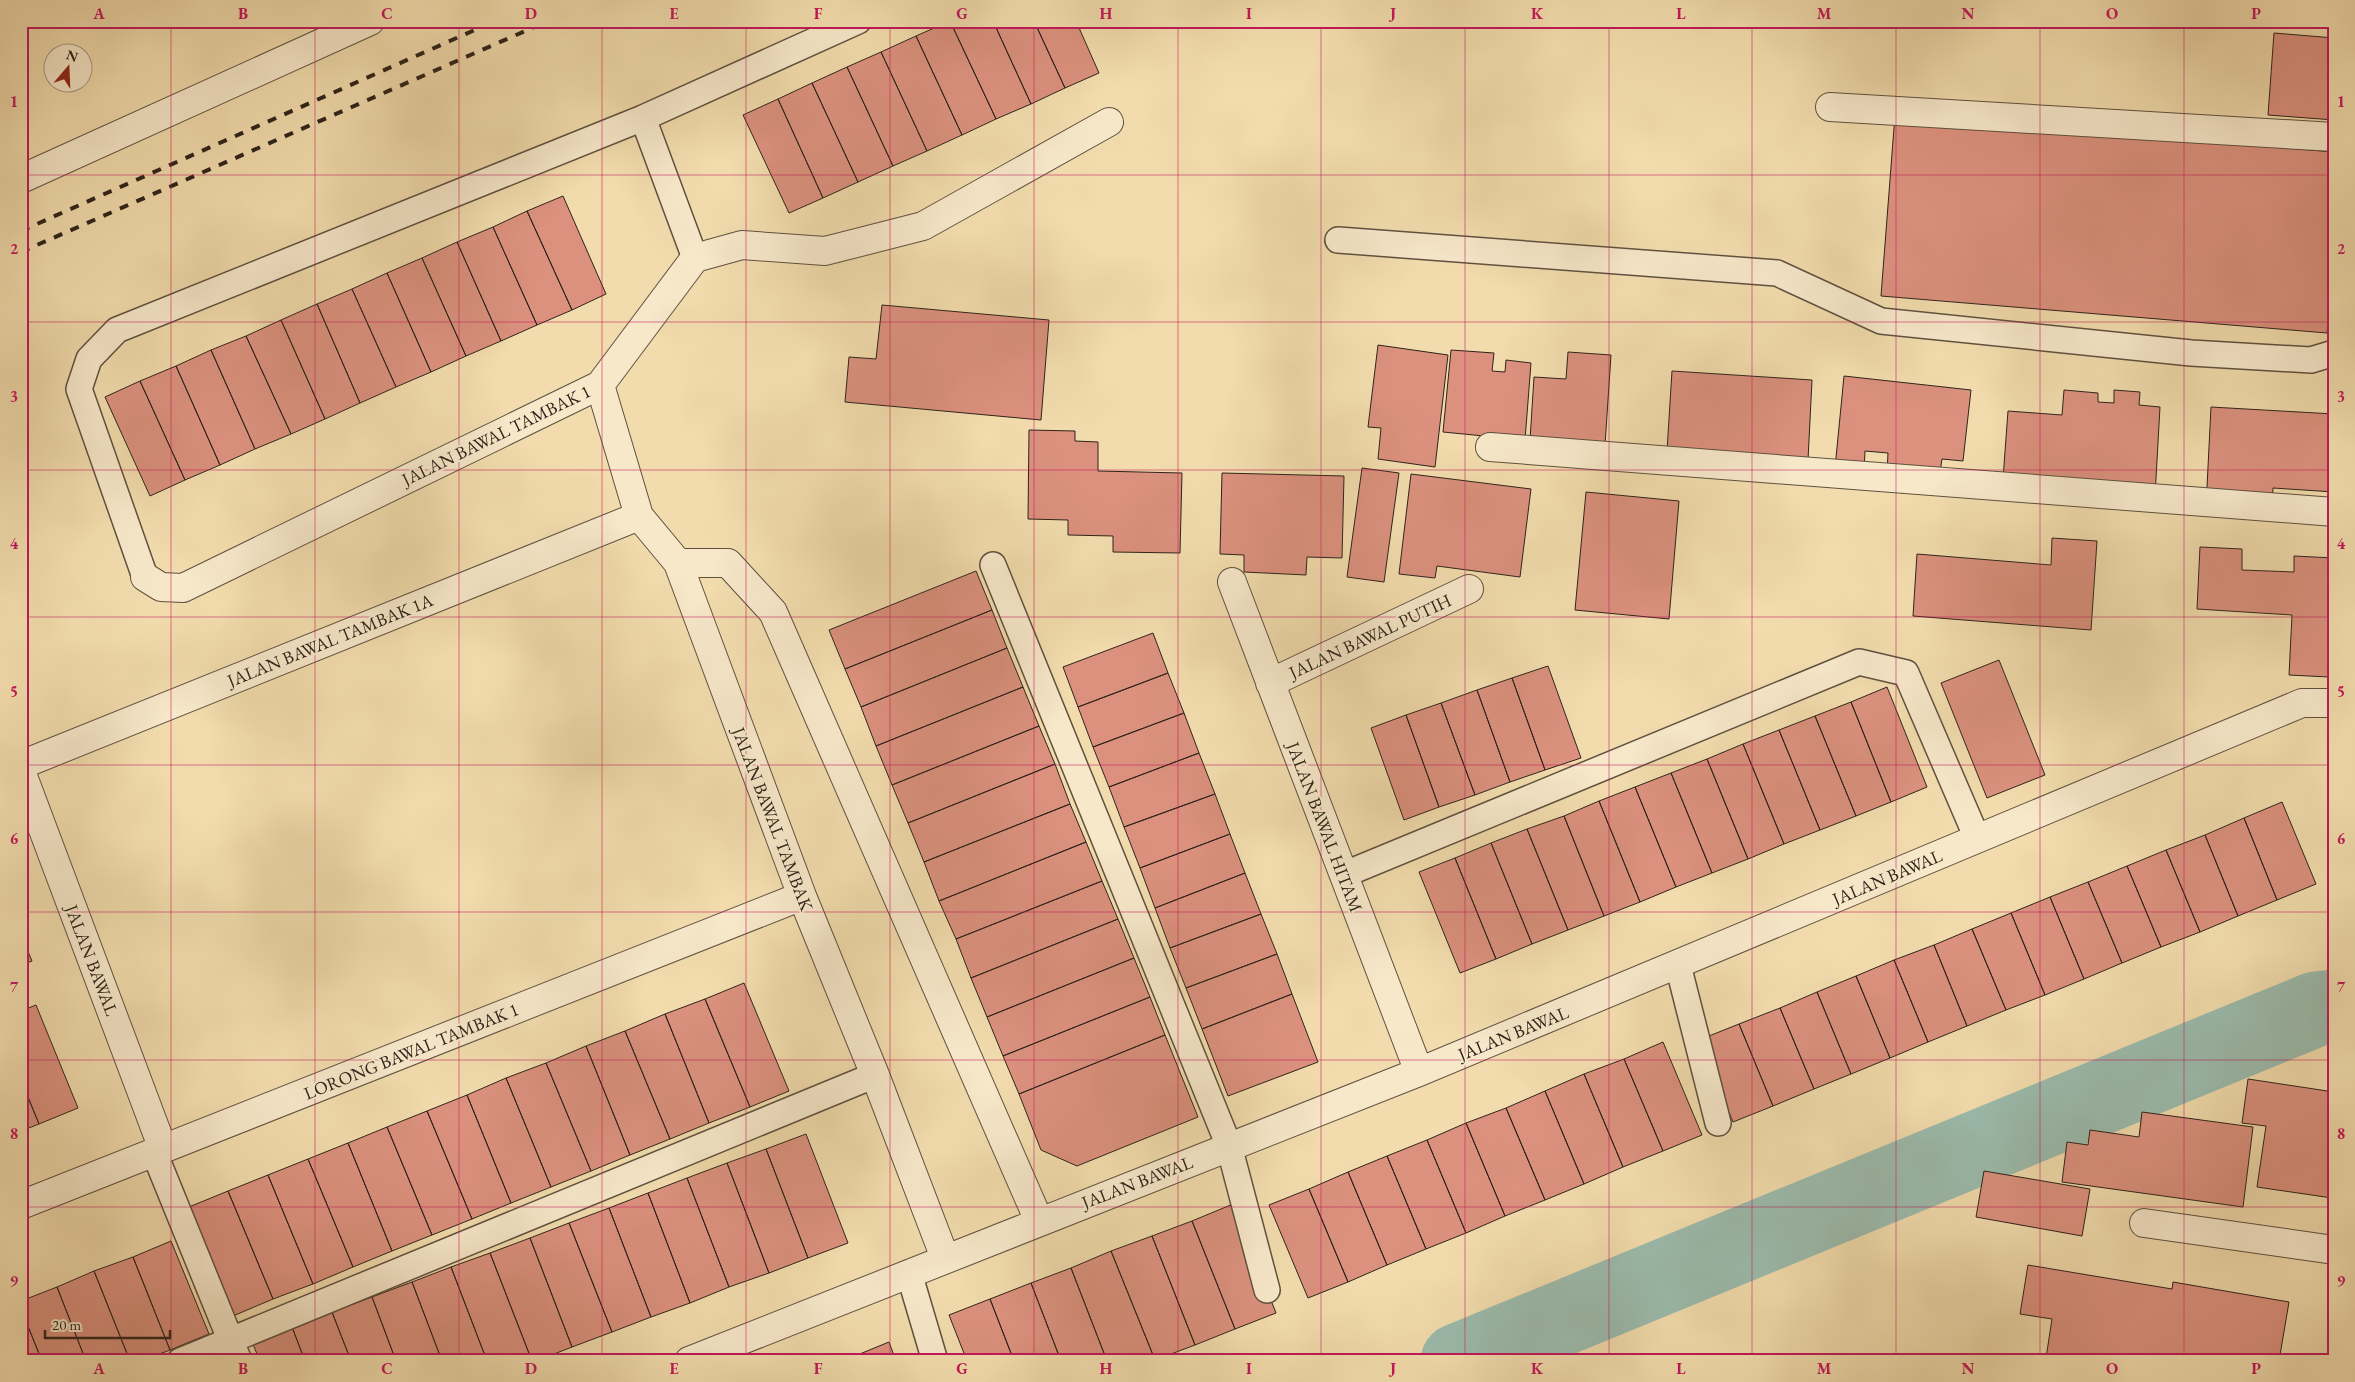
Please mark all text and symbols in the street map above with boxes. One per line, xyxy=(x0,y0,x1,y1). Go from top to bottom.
text: A xyxy=(92,3,105,24)
text: B xyxy=(238,3,248,24)
text: C xyxy=(381,3,393,24)
text: D xyxy=(525,3,537,24)
text: E xyxy=(669,3,679,24)
text: F xyxy=(814,3,823,24)
text: G xyxy=(956,3,968,24)
text: H xyxy=(1100,3,1113,24)
text: I xyxy=(1246,3,1252,24)
text: J xyxy=(1388,3,1396,24)
text: K xyxy=(1531,3,1544,24)
text: L xyxy=(1676,3,1686,24)
text: M xyxy=(1817,3,1832,24)
text: N xyxy=(1962,3,1975,24)
text: O xyxy=(2106,3,2118,24)
text: P xyxy=(2251,3,2261,24)
north arrow xyxy=(42,42,92,92)
text: N xyxy=(64,45,81,66)
text: 1 xyxy=(10,91,18,112)
text: 1 xyxy=(2337,91,2345,112)
text: 2 xyxy=(10,238,19,259)
text: 2 xyxy=(2337,238,2346,259)
street label: JALAN BAWAL TAMBAK 1 xyxy=(396,379,594,492)
text: 3 xyxy=(10,386,18,407)
text: 3 xyxy=(2337,386,2345,407)
text: 4 xyxy=(10,533,19,554)
text: 4 xyxy=(2337,533,2346,554)
street label: JALAN BAWAL TAMBAK 1A xyxy=(222,588,437,693)
street label: JALAN BAWAL PUTIH xyxy=(1283,588,1455,685)
text: 5 xyxy=(10,681,18,702)
text: 5 xyxy=(2337,681,2345,702)
street label: JALAN BAWAL TAMBAK xyxy=(727,722,819,915)
street label: JALAN BAWAL HITAM xyxy=(1281,737,1368,915)
text: 6 xyxy=(10,828,19,849)
text: 6 xyxy=(2337,828,2346,849)
street label: JALAN BAWAL xyxy=(1827,843,1946,911)
street label: JALAN BAWAL xyxy=(60,899,124,1019)
text: 7 xyxy=(10,976,19,997)
text: 7 xyxy=(2337,976,2346,997)
street label: LORONG BAWAL TAMBAK 1 xyxy=(300,997,522,1105)
street label: JALAN BAWAL xyxy=(1453,1000,1572,1066)
text: 8 xyxy=(10,1123,18,1144)
text: 8 xyxy=(2337,1123,2345,1144)
street label: JALAN BAWAL xyxy=(1076,1150,1196,1214)
text: 9 xyxy=(10,1270,19,1291)
text: 9 xyxy=(2337,1270,2346,1291)
scale bar xyxy=(45,1307,170,1339)
text: 20 m xyxy=(52,1315,81,1334)
text: A xyxy=(92,1358,105,1379)
text: B xyxy=(238,1358,248,1379)
text: C xyxy=(381,1358,393,1379)
text: D xyxy=(525,1358,537,1379)
text: E xyxy=(669,1358,679,1379)
text: F xyxy=(814,1358,823,1379)
text: G xyxy=(956,1358,968,1379)
text: H xyxy=(1100,1358,1113,1379)
text: I xyxy=(1246,1358,1252,1379)
text: J xyxy=(1388,1358,1396,1379)
text: K xyxy=(1531,1358,1544,1379)
text: L xyxy=(1676,1358,1686,1379)
text: M xyxy=(1817,1358,1832,1379)
text: N xyxy=(1962,1358,1975,1379)
text: O xyxy=(2106,1358,2118,1379)
text: P xyxy=(2251,1358,2261,1379)

